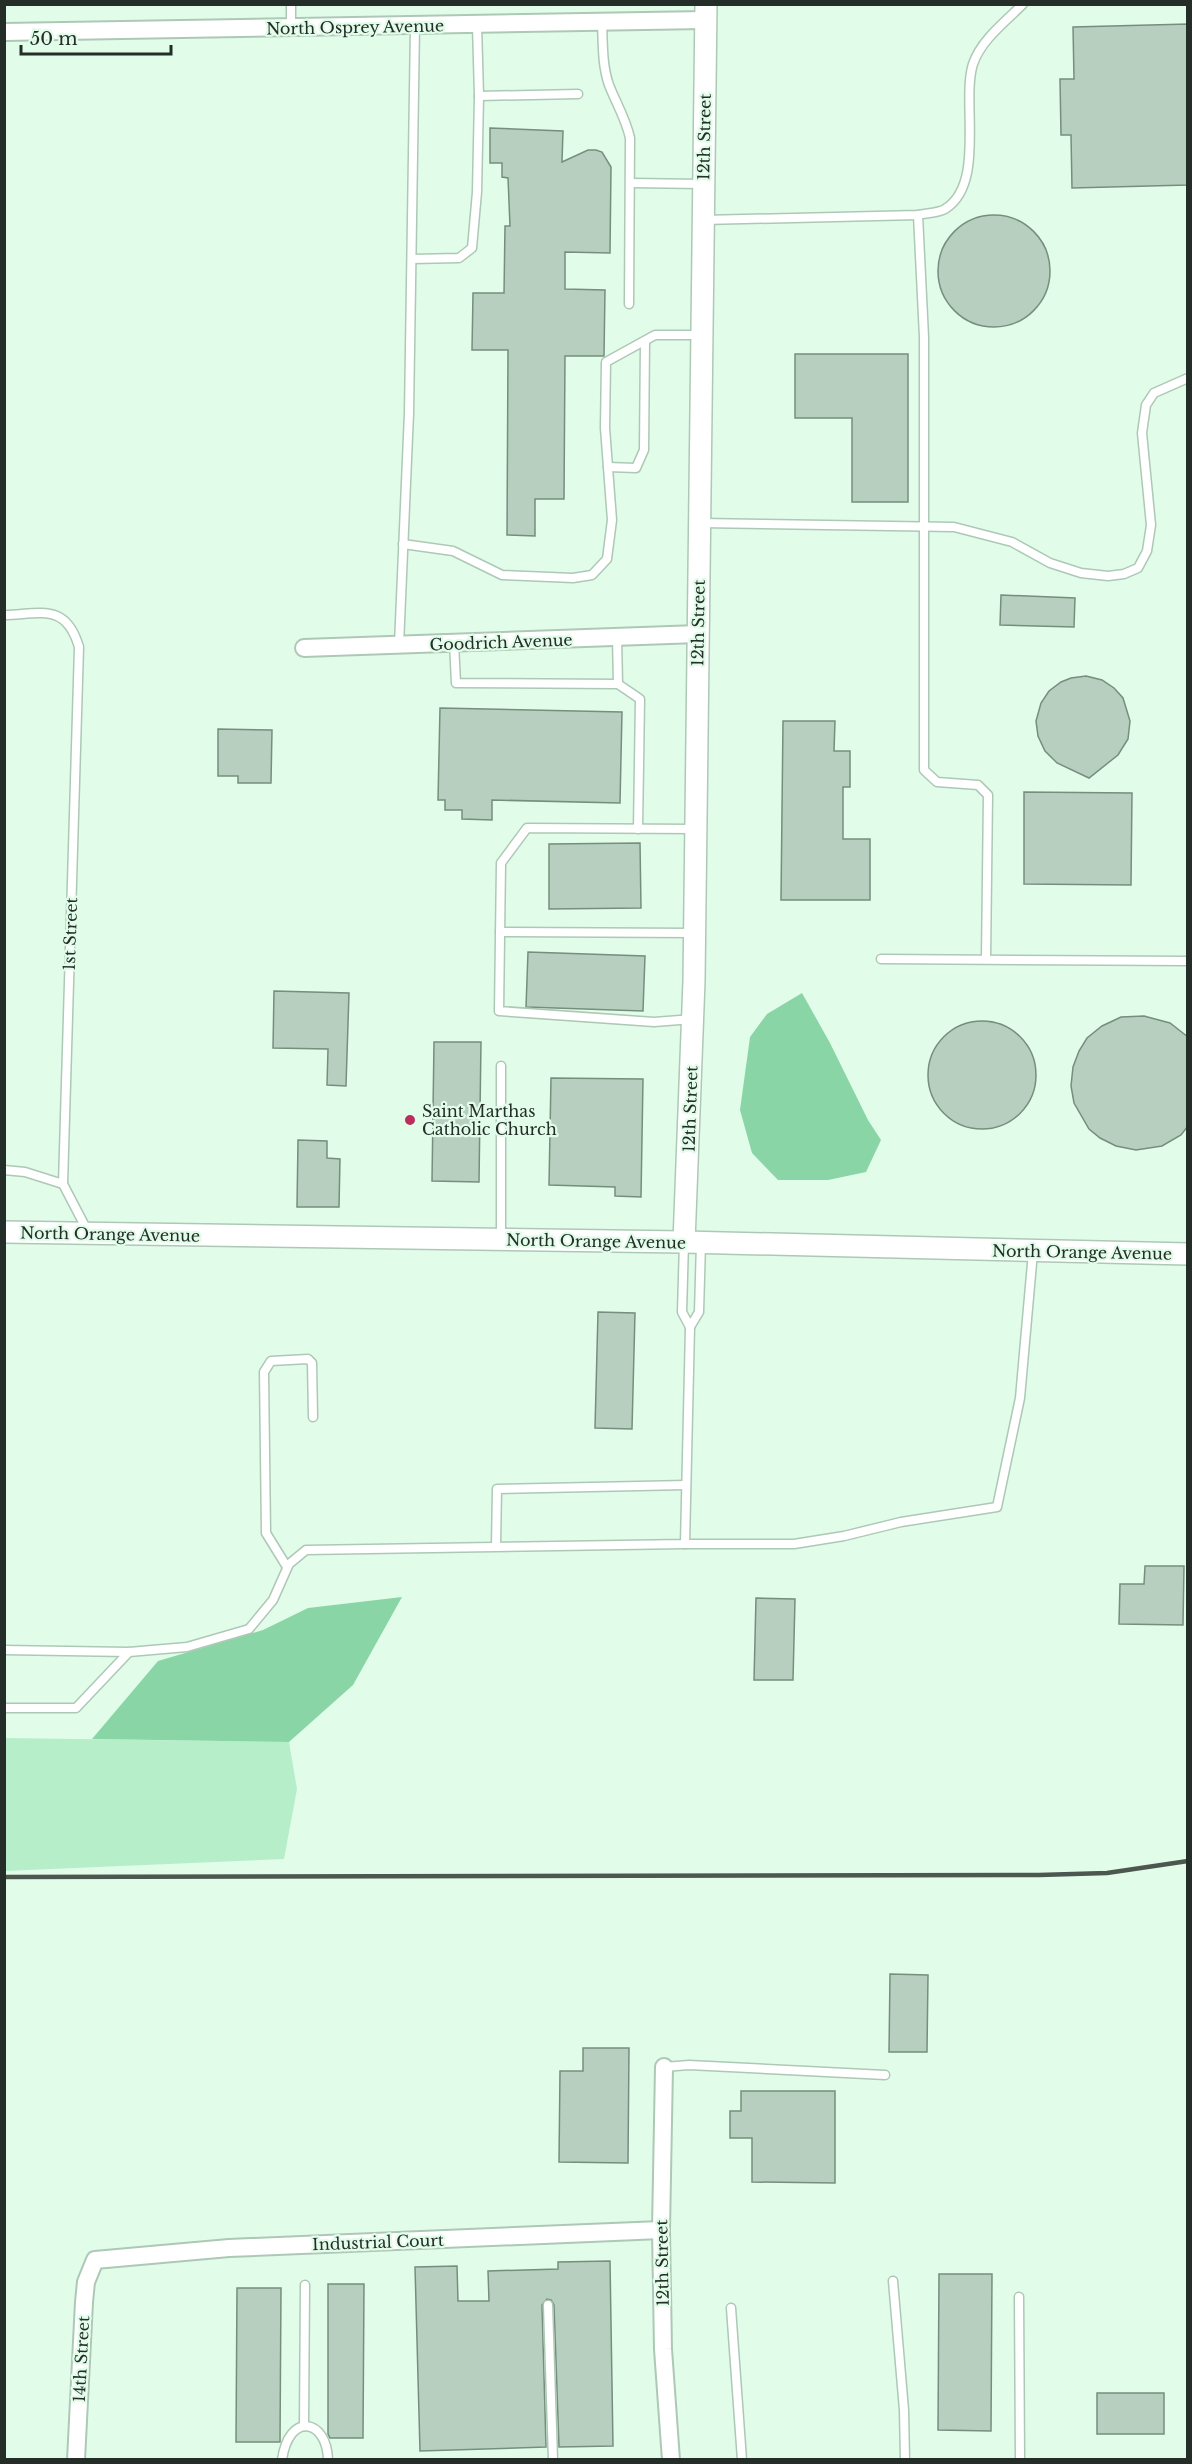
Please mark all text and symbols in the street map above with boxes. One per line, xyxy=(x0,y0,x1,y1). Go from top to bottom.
street label: North Osprey Avenue xyxy=(266,15,444,39)
scale bar xyxy=(21,18,171,56)
text: 50 m xyxy=(30,28,78,50)
street label: 12th Street xyxy=(693,93,715,181)
street label: 12th Street xyxy=(687,579,709,667)
street label: Goodrich Avenue xyxy=(429,630,573,654)
street label: 1st Street xyxy=(59,897,81,971)
street label: 12th Street xyxy=(678,1065,702,1153)
place label: Saint Marthas Catholic Church xyxy=(422,1101,557,1139)
marker: Saint Marthas Catholic Church xyxy=(403,1113,417,1127)
street label: North Orange Avenue xyxy=(20,1222,200,1246)
street label: North Orange Avenue xyxy=(506,1229,686,1253)
street label: North Orange Avenue xyxy=(992,1240,1172,1264)
street label: 12th Street xyxy=(651,2219,673,2307)
street label: Industrial Court xyxy=(312,2230,444,2254)
street label: 14th Street xyxy=(69,2315,93,2403)

